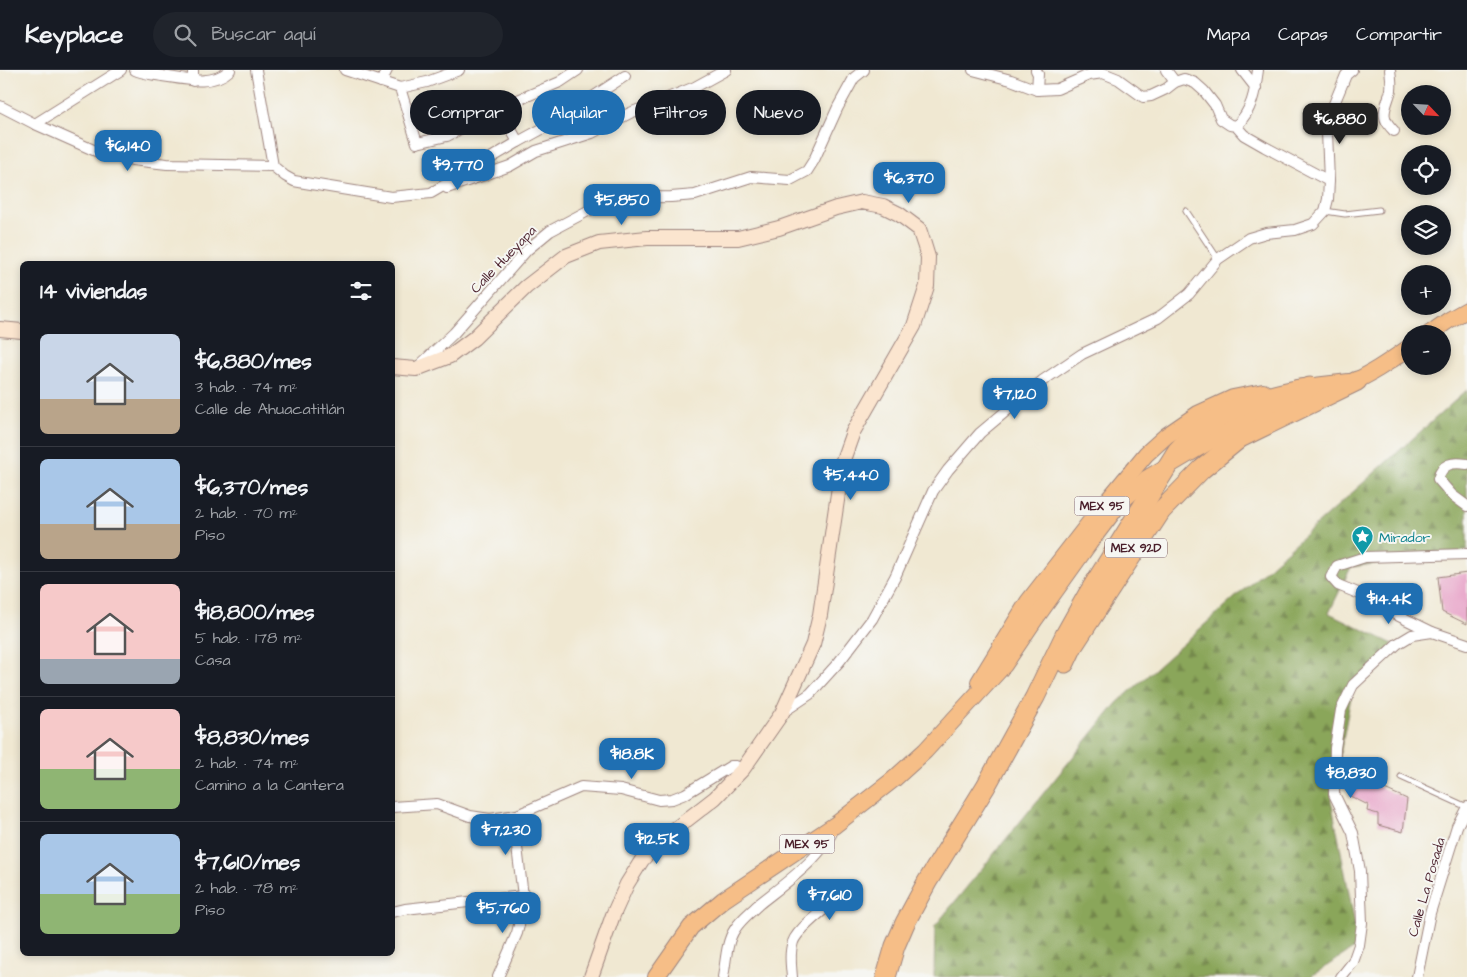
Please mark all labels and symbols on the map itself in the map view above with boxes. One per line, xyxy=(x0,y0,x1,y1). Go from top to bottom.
north arrow xyxy=(1401,85,1451,135)
pin: $6,880 xyxy=(1299,102,1381,145)
pin: $6,140 xyxy=(87,129,169,172)
pin: $9,770 xyxy=(417,148,499,191)
pin: $6,370 xyxy=(868,162,950,204)
pin: $5,850 xyxy=(581,184,663,226)
street label: Calle Hueyapa xyxy=(466,221,541,298)
pin: $7,120 xyxy=(974,378,1056,420)
pin: $5,440 xyxy=(810,458,892,501)
road number: MEX 95 xyxy=(1074,496,1130,516)
place icon: Mirador xyxy=(1351,525,1375,556)
place label: Mirador xyxy=(1379,528,1431,548)
road number: MEX 92D xyxy=(1105,538,1167,558)
pin: $14.4K xyxy=(1348,582,1430,625)
pin: $18.8K xyxy=(591,738,673,780)
pin: $8,830 xyxy=(1310,756,1392,799)
pin: $7,230 xyxy=(465,814,547,856)
pin: $12.5K xyxy=(616,822,698,865)
road number: MEX 95 xyxy=(780,834,834,854)
street label: Calle La Posada xyxy=(1403,835,1451,939)
pin: $7,610 xyxy=(789,878,871,921)
pin: $5,760 xyxy=(462,892,544,934)

